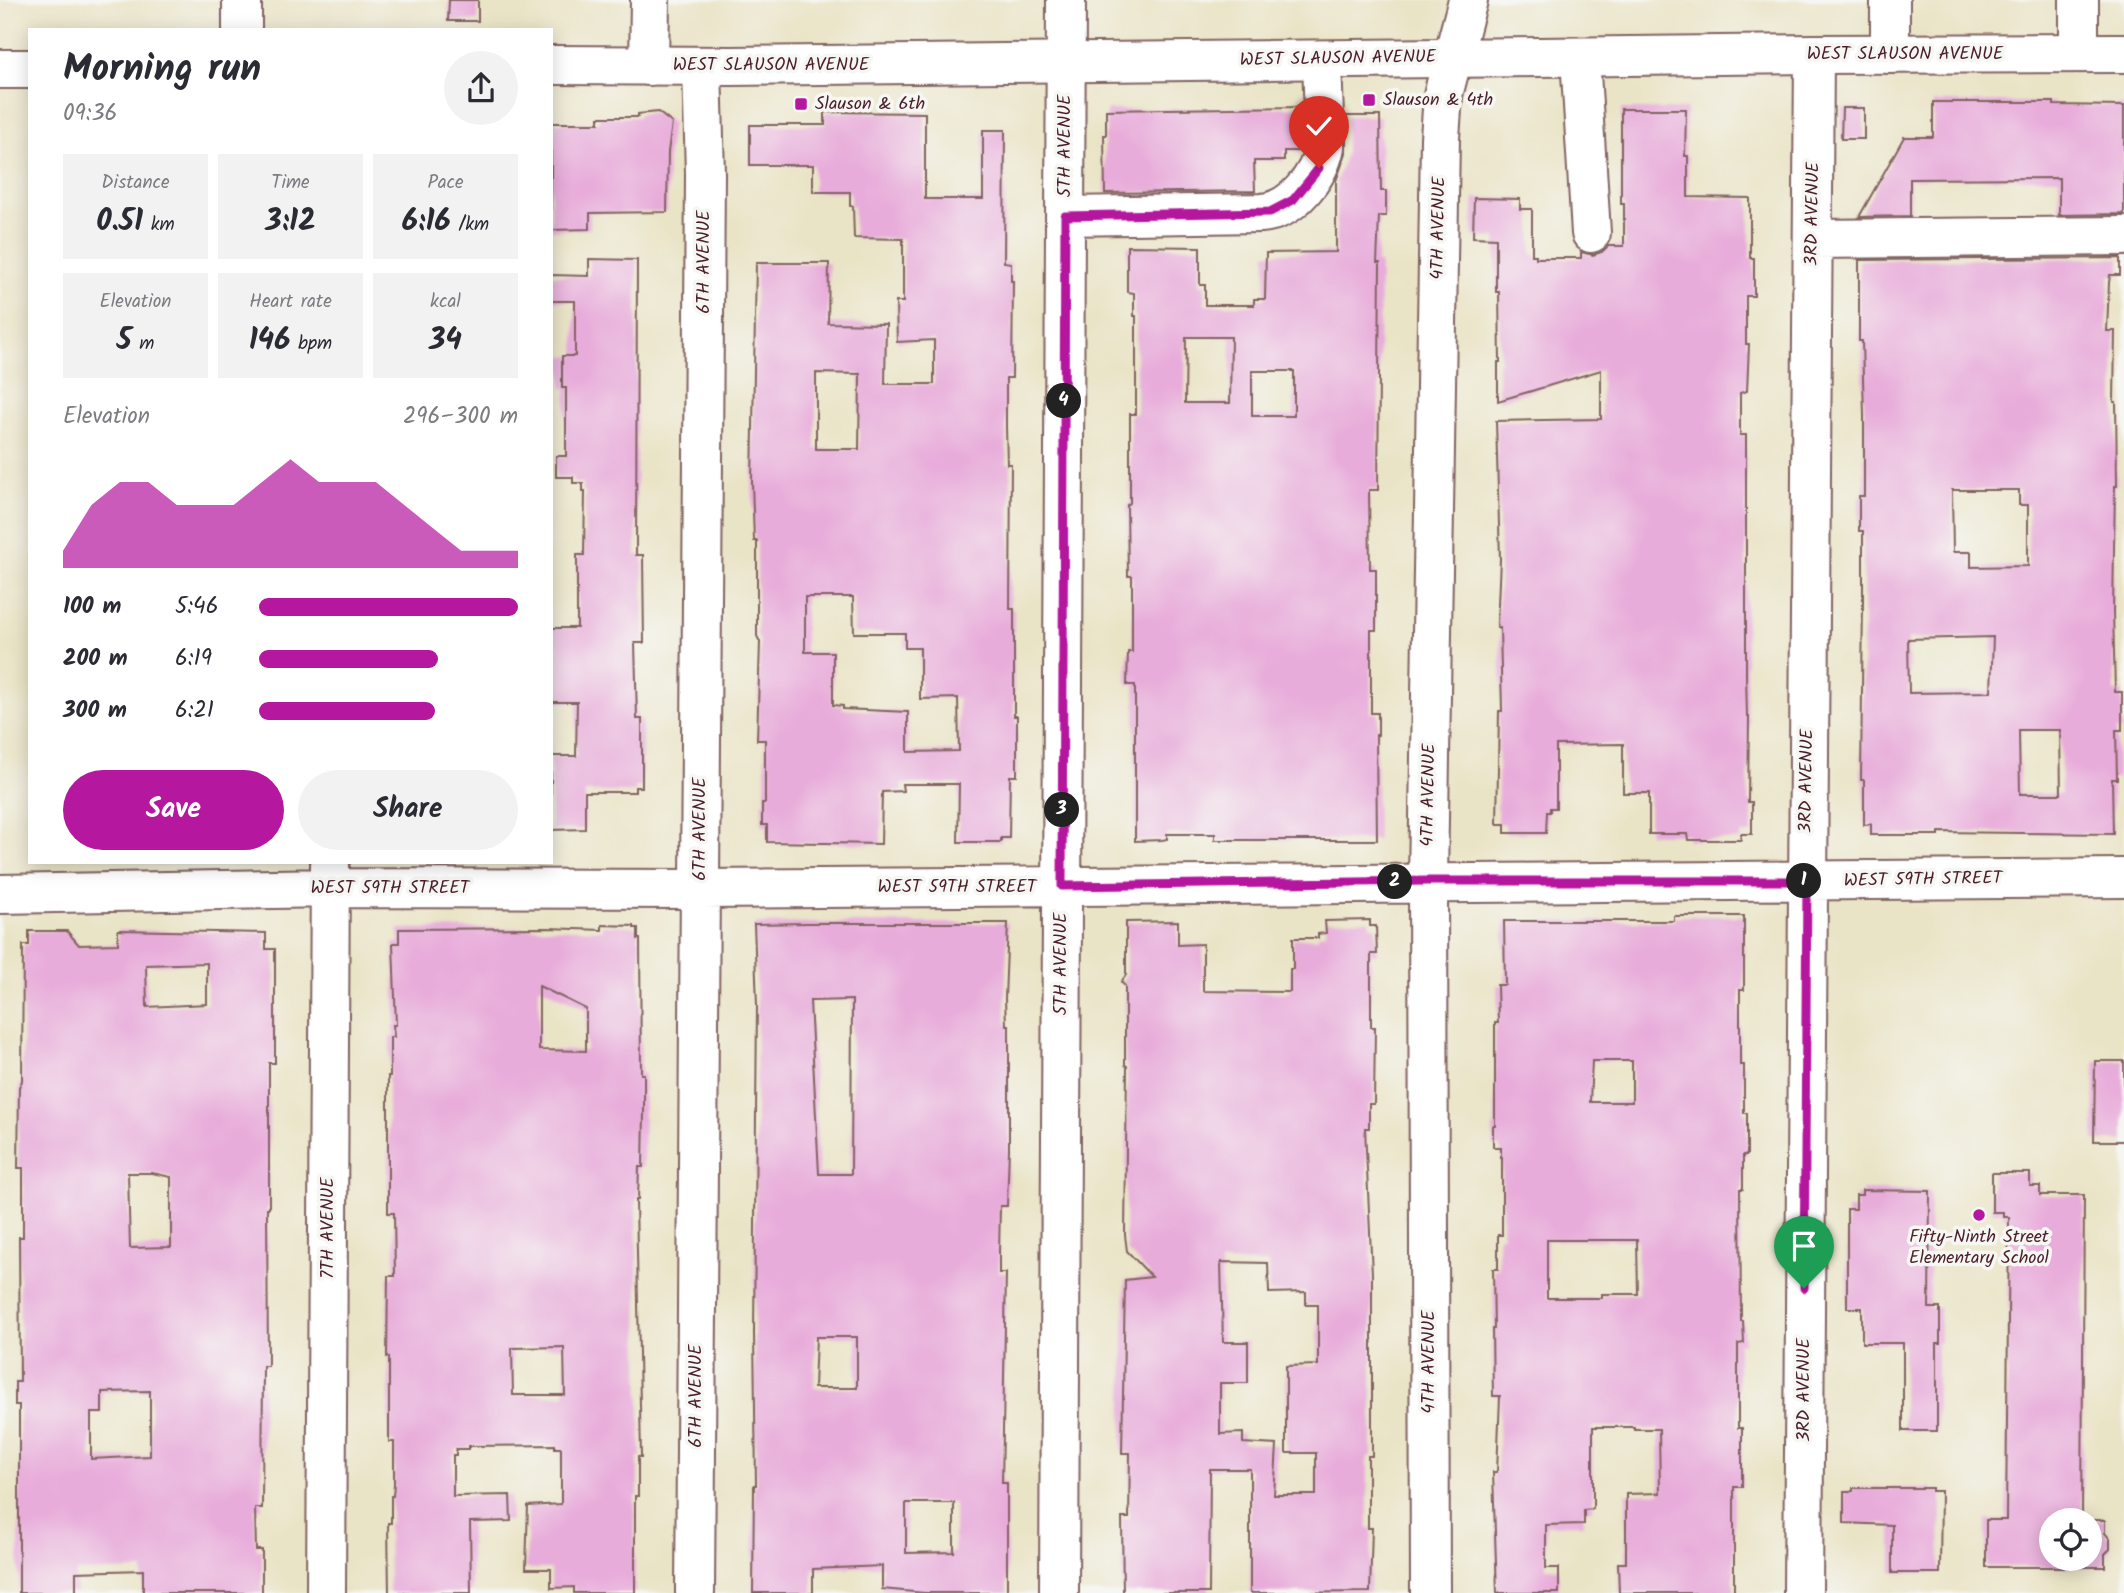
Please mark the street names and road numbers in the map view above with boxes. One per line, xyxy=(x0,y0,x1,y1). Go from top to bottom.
street label: WEST SLAUSON AVENUE xyxy=(1807,40,2004,69)
street label: WEST SLAUSON AVENUE xyxy=(1239,43,1437,75)
street label: WEST SLAUSON AVENUE xyxy=(673,51,870,80)
street label: 5TH AVENUE xyxy=(1051,94,1080,198)
street label: 3RD AVENUE xyxy=(1798,161,1828,266)
street label: 4TH AVENUE xyxy=(1424,176,1454,280)
street label: 6TH AVENUE xyxy=(690,210,719,314)
street label: 3RD AVENUE xyxy=(1792,728,1822,833)
street label: 4TH AVENUE xyxy=(1414,743,1444,847)
street label: 6TH AVENUE xyxy=(686,777,715,881)
street label: WEST 59TH STREET xyxy=(1843,864,2004,896)
street label: WEST 59TH STREET xyxy=(878,873,1038,902)
street label: WEST 59TH STREET xyxy=(311,874,471,903)
street label: 5TH AVENUE xyxy=(1047,912,1076,1016)
street label: 7TH AVENUE xyxy=(314,1177,343,1279)
street label: 4TH AVENUE xyxy=(1415,1310,1444,1414)
street label: 3RD AVENUE xyxy=(1790,1337,1819,1442)
street label: 6TH AVENUE xyxy=(682,1344,711,1448)

